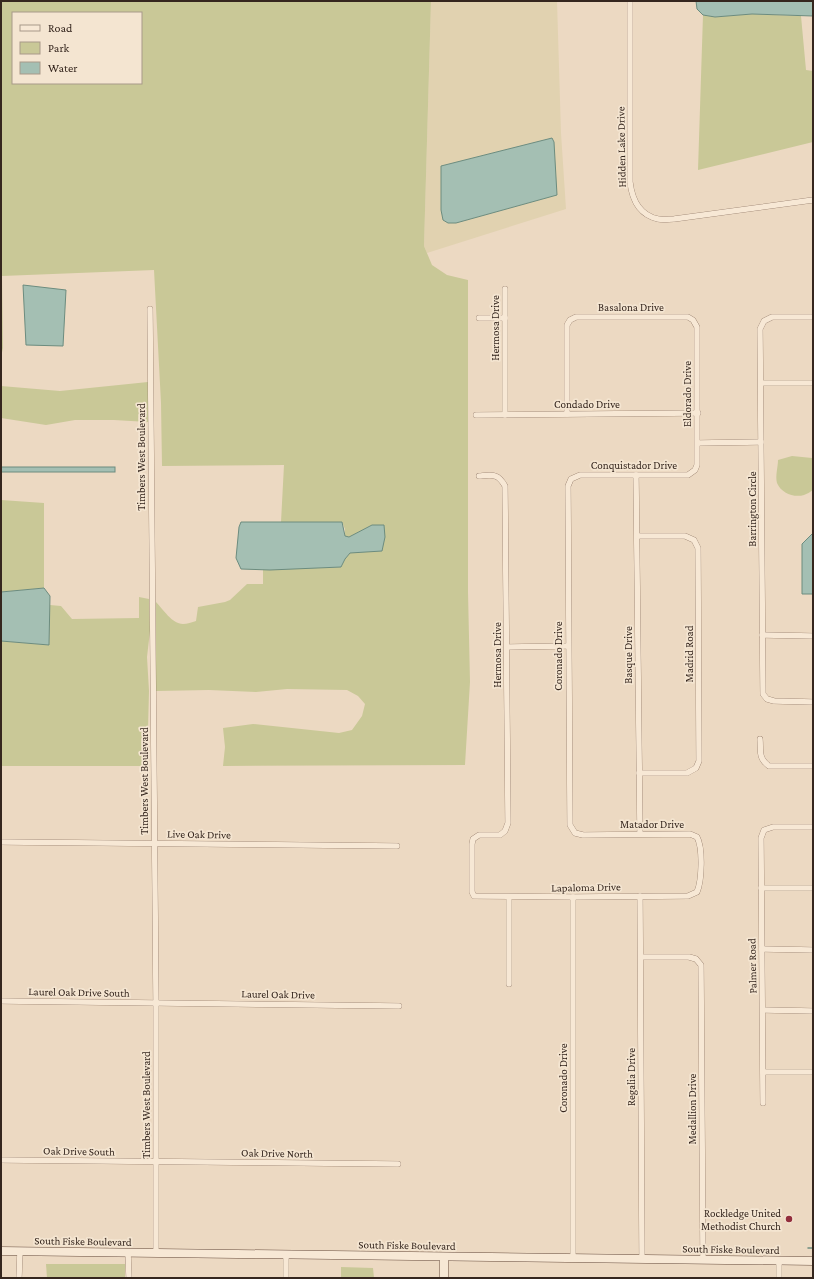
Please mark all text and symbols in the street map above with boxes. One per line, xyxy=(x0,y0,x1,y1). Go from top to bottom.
legend xyxy=(12,12,142,84)
text: Road xyxy=(48,21,73,35)
text: Park xyxy=(48,41,70,55)
text: Water xyxy=(48,61,78,75)
street label: Hidden Lake Drive xyxy=(614,106,628,188)
street label: Hermosa Drive xyxy=(489,295,501,361)
street label: Basalona Drive xyxy=(598,301,664,313)
street label: Eldorado Drive xyxy=(681,361,693,427)
street label: Condado Drive xyxy=(554,398,620,410)
street label: Timbers West Boulevard xyxy=(135,403,147,511)
street label: Conquistador Drive xyxy=(591,459,677,472)
street label: Barrington Circle xyxy=(746,471,759,547)
street label: Coronado Drive xyxy=(552,621,564,691)
street label: Hermosa Drive xyxy=(491,622,503,688)
street label: Madrid Road xyxy=(683,625,695,682)
street label: Basque Drive xyxy=(622,626,635,684)
street label: Timbers West Boulevard xyxy=(138,727,150,835)
street label: Matador Drive xyxy=(620,818,684,830)
street label: Live Oak Drive xyxy=(167,827,231,841)
street label: Lapaloma Drive xyxy=(551,880,621,895)
street label: Palmer Road xyxy=(746,938,758,994)
street label: Laurel Oak Drive South xyxy=(28,985,130,999)
street label: Laurel Oak Drive xyxy=(241,987,315,1001)
street label: Coronado Drive xyxy=(557,1043,569,1113)
street label: Regalia Drive xyxy=(625,1048,638,1106)
street label: Timbers West Boulevard xyxy=(140,1051,152,1159)
street label: Medallion Drive xyxy=(686,1073,698,1144)
street label: Oak Drive South xyxy=(43,1144,115,1158)
street label: Oak Drive North xyxy=(241,1146,313,1160)
place label: Rockledge United Methodist Church xyxy=(701,1207,781,1232)
marker: Rockledge United Methodist Church xyxy=(784,1214,794,1224)
street label: South Fiske Boulevard xyxy=(34,1234,132,1248)
street label: South Fiske Boulevard xyxy=(358,1238,456,1252)
street label: South Fiske Boulevard xyxy=(682,1242,780,1256)

